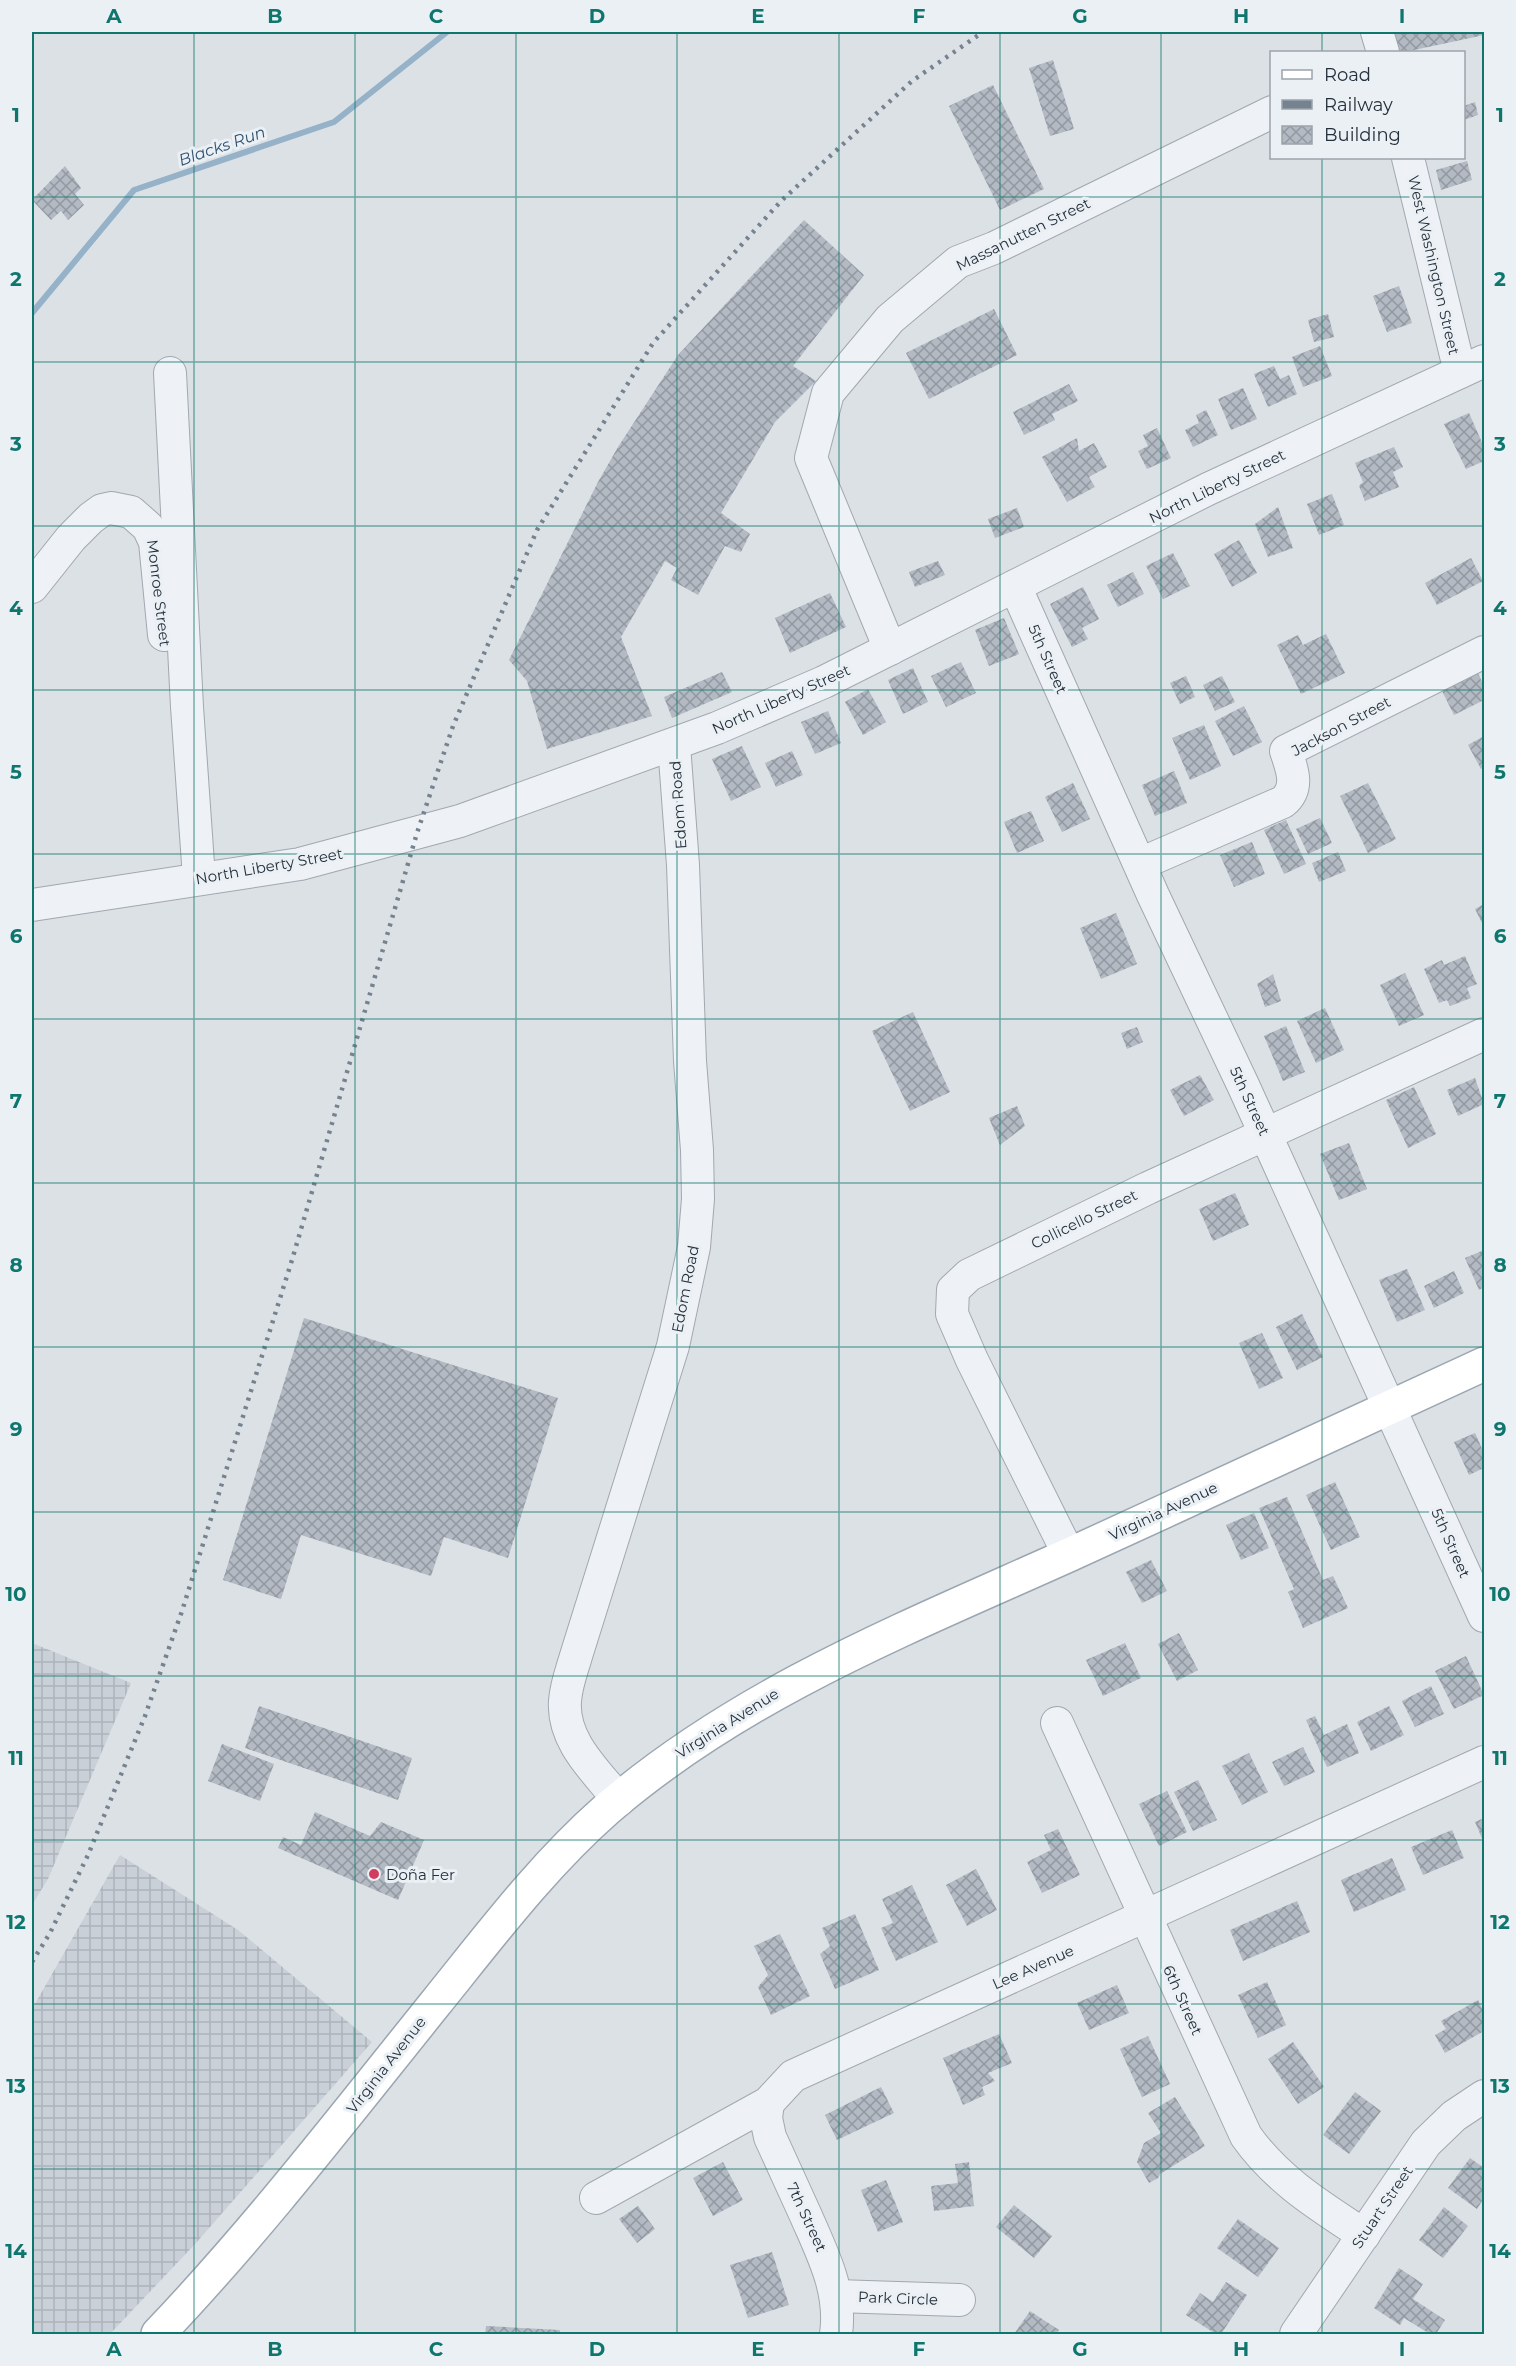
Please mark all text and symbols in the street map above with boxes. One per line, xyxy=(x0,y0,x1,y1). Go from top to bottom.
text: A xyxy=(105,4,122,28)
text: B xyxy=(267,4,283,28)
text: C xyxy=(429,4,444,28)
text: D xyxy=(589,4,605,28)
text: E xyxy=(751,4,765,28)
text: F xyxy=(913,4,926,28)
text: G xyxy=(1072,4,1088,28)
text: H xyxy=(1233,4,1249,28)
text: I xyxy=(1399,4,1405,28)
legend xyxy=(1270,51,1465,159)
text: Road xyxy=(1324,64,1371,86)
text: Railway xyxy=(1324,94,1393,116)
text: 1 xyxy=(12,103,20,127)
text: 1 xyxy=(1496,103,1504,127)
water label: Blacks Run xyxy=(176,122,268,170)
text: Building xyxy=(1324,124,1401,146)
street label: West Washington Street xyxy=(1404,173,1464,357)
street label: Massanutten Street xyxy=(953,193,1093,275)
text: 2 xyxy=(10,267,22,291)
text: 2 xyxy=(1494,267,1506,291)
text: 3 xyxy=(9,432,22,456)
text: 3 xyxy=(1493,432,1506,456)
street label: North Liberty Street xyxy=(1146,445,1288,527)
street label: Monroe Street xyxy=(143,539,175,647)
text: 4 xyxy=(9,596,23,620)
text: 4 xyxy=(1493,596,1507,620)
street label: 5th Street xyxy=(1024,621,1072,697)
street label: North Liberty Street xyxy=(709,660,853,738)
street label: Jackson Street xyxy=(1287,692,1394,761)
text: 5 xyxy=(10,760,22,784)
street label: Edom Road xyxy=(665,760,691,850)
text: 5 xyxy=(1494,760,1506,784)
street label: North Liberty Street xyxy=(194,844,344,888)
text: 6 xyxy=(10,924,23,948)
text: 6 xyxy=(1494,924,1507,948)
street label: 5th Street xyxy=(1226,1063,1274,1139)
text: 7 xyxy=(10,1089,22,1113)
text: 7 xyxy=(1494,1089,1506,1113)
street label: Collicello Street xyxy=(1028,1185,1140,1253)
street label: Edom Road xyxy=(667,1244,703,1334)
text: 8 xyxy=(9,1253,23,1277)
text: 8 xyxy=(1493,1253,1507,1277)
text: 9 xyxy=(10,1417,22,1441)
text: 9 xyxy=(1494,1417,1506,1441)
street label: Virginia Avenue xyxy=(1106,1477,1220,1545)
street label: 5th Street xyxy=(1427,1505,1475,1581)
text: 10 xyxy=(5,1582,27,1606)
text: 10 xyxy=(1489,1582,1511,1606)
street label: Virginia Avenue xyxy=(672,1684,782,1762)
text: 11 xyxy=(8,1746,24,1770)
text: 11 xyxy=(1492,1746,1508,1770)
place label: Doña Fer xyxy=(386,1865,455,1884)
marker: Doña Fer xyxy=(367,1867,381,1881)
text: 12 xyxy=(6,1910,26,1934)
text: 12 xyxy=(1490,1910,1510,1934)
street label: Lee Avenue xyxy=(989,1941,1077,1993)
street label: 6th Street xyxy=(1159,1962,1207,2038)
street label: Virginia Avenue xyxy=(342,2013,430,2117)
text: 13 xyxy=(6,2074,26,2098)
text: 13 xyxy=(1490,2074,1510,2098)
street label: Stuart Street xyxy=(1347,2162,1417,2252)
street label: 7th Street xyxy=(783,2179,831,2255)
text: 14 xyxy=(5,2239,27,2263)
text: 14 xyxy=(1489,2239,1511,2263)
street label: Park Circle xyxy=(858,2287,938,2309)
text: A xyxy=(105,2337,122,2361)
text: B xyxy=(267,2337,283,2361)
text: C xyxy=(429,2337,444,2361)
text: D xyxy=(589,2337,605,2361)
text: E xyxy=(751,2337,765,2361)
text: F xyxy=(913,2337,926,2361)
text: G xyxy=(1072,2337,1088,2361)
text: H xyxy=(1233,2337,1249,2361)
text: I xyxy=(1399,2337,1405,2361)

